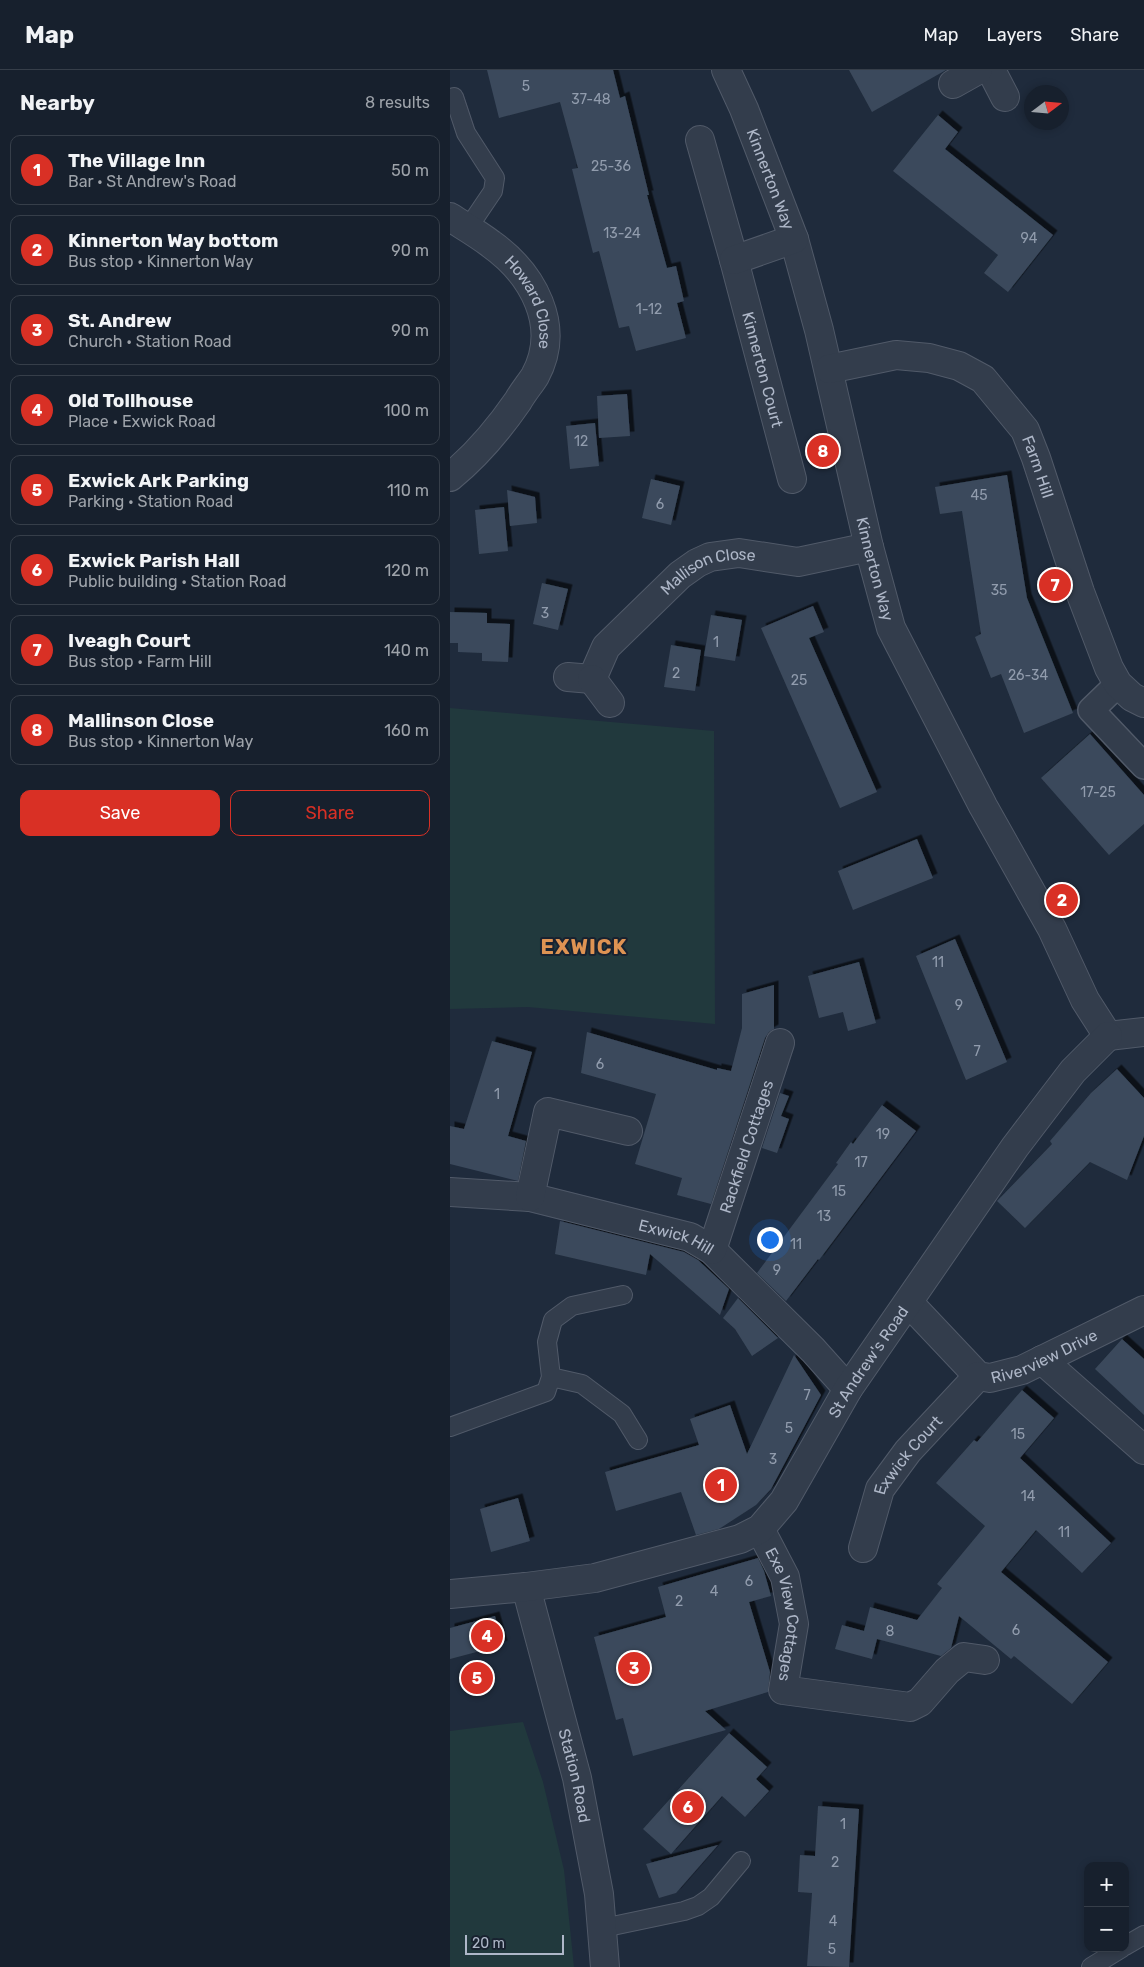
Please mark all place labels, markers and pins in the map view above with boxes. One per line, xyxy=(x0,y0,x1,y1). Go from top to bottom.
pin: 8 xyxy=(807,432,839,470)
pin: 7 xyxy=(1039,566,1071,604)
pin: 2 xyxy=(1046,881,1078,919)
pin: 1 xyxy=(705,1466,737,1504)
pin: 4 xyxy=(471,1617,503,1655)
pin: 3 xyxy=(618,1649,650,1687)
pin: 5 xyxy=(461,1659,493,1697)
pin: 6 xyxy=(672,1788,704,1826)

